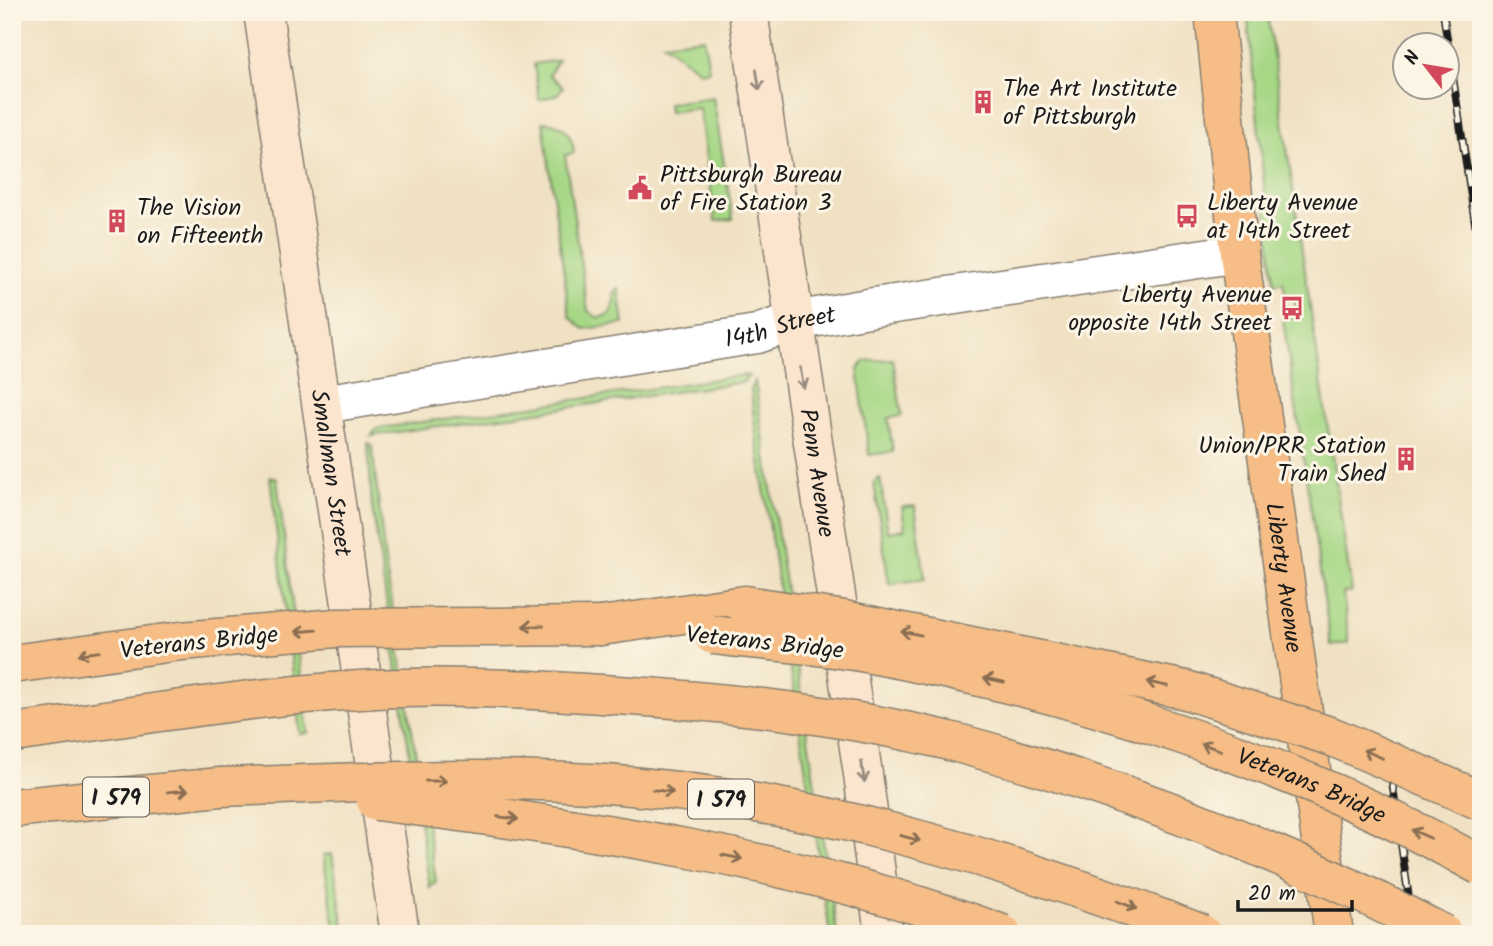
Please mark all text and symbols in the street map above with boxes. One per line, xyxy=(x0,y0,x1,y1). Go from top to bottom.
north arrow xyxy=(1392,32,1462,102)
text: N xyxy=(1397,45,1429,71)
one-way arrow xyxy=(751,68,764,91)
place label: The Art Institute of Pittsburgh xyxy=(1003,70,1177,137)
building icon: The Art Institute of Pittsburgh xyxy=(969,88,997,116)
place label: Pittsburgh Bureau of Fire Station 3 xyxy=(660,156,842,223)
public building icon: Pittsburgh Bureau of Fire Station 3 xyxy=(626,174,654,202)
place label: Liberty Avenue at 14th Street xyxy=(1207,184,1358,251)
place label: The Vision on Fifteenth xyxy=(137,189,263,256)
bus stop icon: Liberty Avenue at 14th Street xyxy=(1173,202,1201,230)
building icon: The Vision on Fifteenth xyxy=(103,207,131,235)
place label: Liberty Avenue opposite 14th Street xyxy=(1068,276,1273,343)
bus stop icon: Liberty Avenue opposite 14th Street xyxy=(1278,294,1306,322)
street label: 14th Street xyxy=(722,296,840,360)
one-way arrow xyxy=(796,366,809,388)
street label: Smallman Street xyxy=(298,387,362,560)
street label: Penn Avenue xyxy=(787,406,845,540)
place label: Union/PRR Station Train Shed xyxy=(1198,427,1387,494)
building icon: Union/PRR Station Train Shed xyxy=(1392,445,1420,473)
street label: Liberty Avenue xyxy=(1253,500,1313,655)
street label: Veterans Bridge xyxy=(118,616,280,671)
street label: Veterans Bridge xyxy=(684,616,846,671)
one-way arrow xyxy=(522,620,545,633)
one-way arrow xyxy=(295,625,317,638)
one-way arrow xyxy=(900,626,923,640)
one-way arrow xyxy=(79,647,101,660)
one-way arrow xyxy=(983,672,1006,686)
one-way arrow xyxy=(1146,677,1169,690)
street label: Veterans Bridge xyxy=(1231,738,1393,835)
one-way arrow xyxy=(1200,740,1222,752)
one-way arrow xyxy=(1363,747,1385,760)
one-way arrow xyxy=(857,760,870,783)
one-way arrow xyxy=(424,774,447,788)
road number: I 579 xyxy=(83,778,149,817)
road number: I 579 xyxy=(688,779,754,818)
one-way arrow xyxy=(166,784,188,797)
one-way arrow xyxy=(651,785,673,798)
one-way arrow xyxy=(496,811,518,824)
one-way arrow xyxy=(1411,827,1432,840)
one-way arrow xyxy=(898,832,921,845)
one-way arrow xyxy=(720,851,743,864)
scale bar xyxy=(1238,869,1351,913)
text: 20 m xyxy=(1248,878,1296,911)
one-way arrow xyxy=(1116,900,1138,913)

